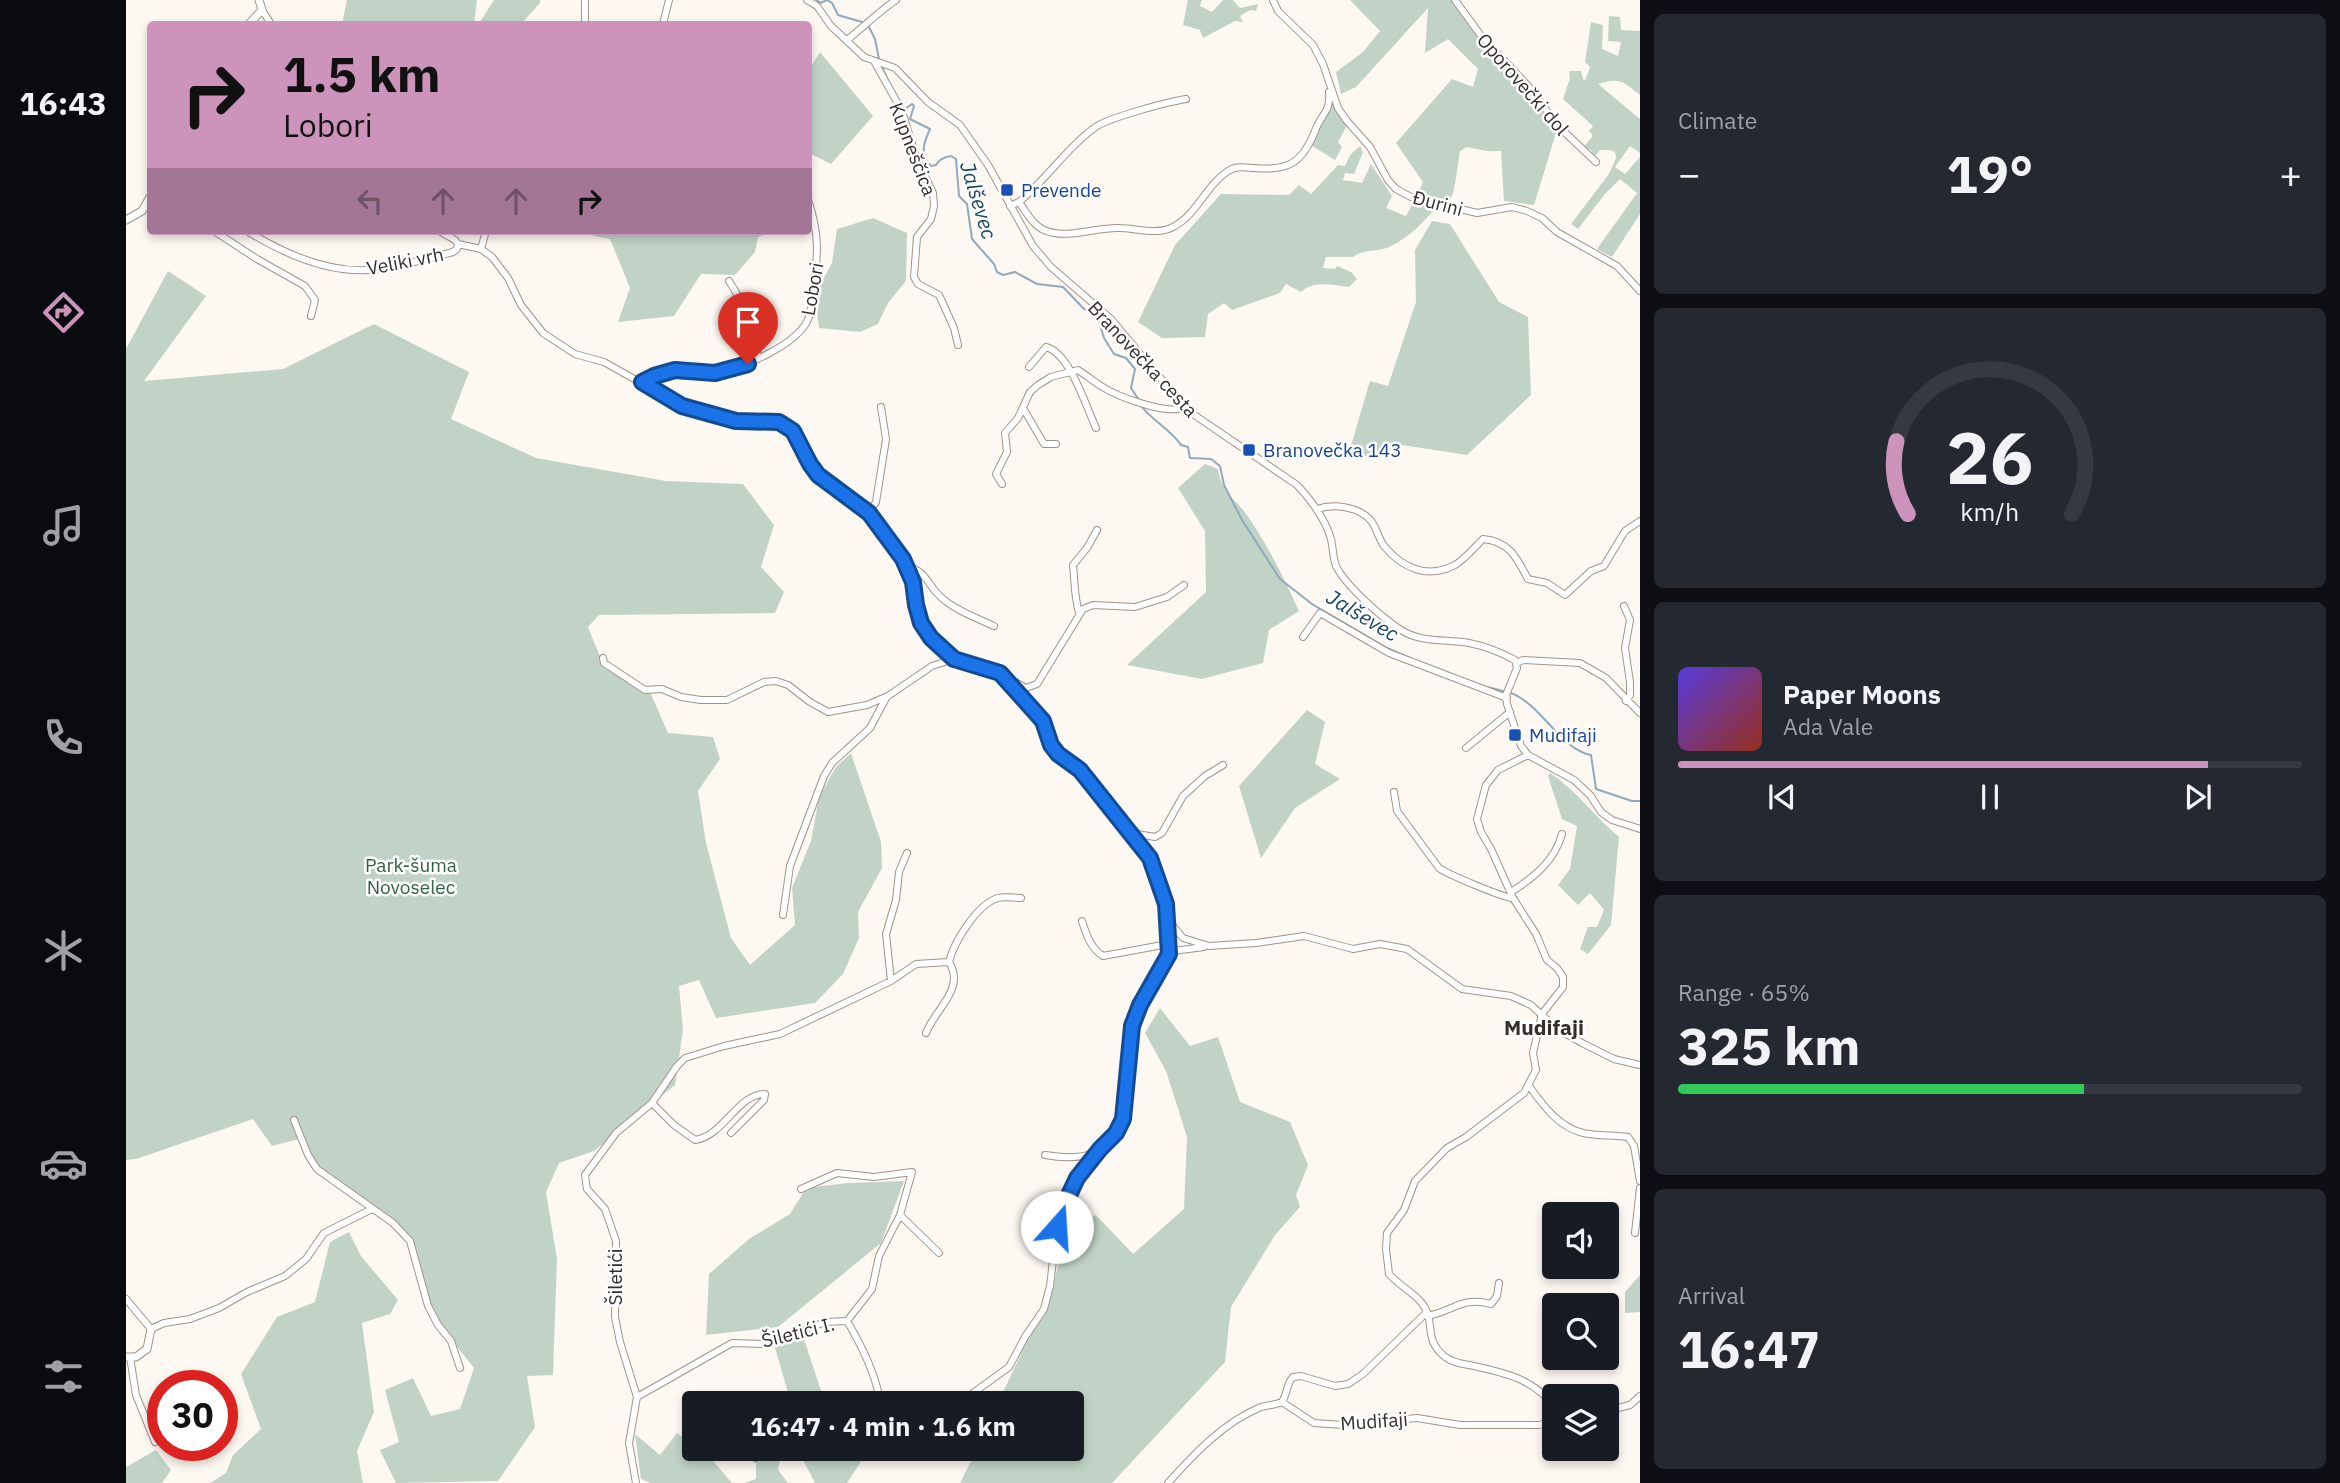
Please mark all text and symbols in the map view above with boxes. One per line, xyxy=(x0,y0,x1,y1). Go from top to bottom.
street label: Oporovečki dol xyxy=(1472,28,1574,140)
text: 1.5 km xyxy=(283,42,441,105)
icon: right xyxy=(168,49,259,140)
text: 16:43 xyxy=(19,82,107,124)
street label: Kupneščica xyxy=(884,99,942,199)
text: Lobori xyxy=(283,104,373,146)
text: Climate xyxy=(1678,105,1757,135)
text: 19° xyxy=(1947,140,2033,207)
text: − xyxy=(1678,149,1701,198)
text: + xyxy=(2279,149,2302,198)
water label: Jalševec xyxy=(954,158,1004,242)
place label: Prevende xyxy=(1021,178,1101,202)
icon: left xyxy=(351,182,389,220)
icon: ahead xyxy=(424,182,462,220)
icon: ahead xyxy=(497,182,535,220)
icon: right xyxy=(570,182,608,220)
marker: Prevende xyxy=(999,182,1015,198)
street label: Đurini xyxy=(1410,185,1466,221)
street label: Veliki vrh xyxy=(365,242,445,280)
street label: Lobori xyxy=(796,261,828,317)
icon: directions xyxy=(39,288,88,337)
pin xyxy=(718,292,778,364)
street label: Branovečka cesta xyxy=(1083,296,1203,422)
icon: arrive xyxy=(729,303,767,341)
text: 26 xyxy=(1946,409,2034,504)
place label: Branovečka 143 xyxy=(1263,438,1402,462)
marker: Branovečka 143 xyxy=(1241,442,1257,458)
text: km/h xyxy=(1961,494,2019,527)
icon: music xyxy=(39,501,88,550)
water label: Jalševec xyxy=(1322,582,1404,648)
text: Paper Moons xyxy=(1783,677,1941,711)
text: Ada Vale xyxy=(1783,711,1873,741)
icon: phone xyxy=(39,713,88,762)
place label: Mudifaji xyxy=(1529,723,1597,747)
marker: Mudifaji xyxy=(1507,727,1523,743)
icon: previous xyxy=(1763,778,1801,816)
icon: pause xyxy=(1971,778,2009,816)
icon: next xyxy=(2179,778,2217,816)
park label: Park-šuma Novoselec xyxy=(365,853,457,899)
icon: climate xyxy=(39,926,88,975)
text: Range · 65% xyxy=(1678,977,1810,1007)
text: 325 km xyxy=(1678,1012,1860,1079)
district label: Mudifaji xyxy=(1504,1013,1584,1041)
icon: car xyxy=(39,1139,88,1188)
position arrow xyxy=(1020,1190,1094,1264)
map controls xyxy=(1542,1202,1619,1461)
button: sound xyxy=(1542,1202,1619,1279)
street label: Šiletići xyxy=(603,1248,627,1306)
text: Arrival xyxy=(1678,1280,1745,1310)
button: search xyxy=(1542,1293,1619,1370)
street label: Šiletići I. xyxy=(759,1311,837,1353)
text: 16:47 xyxy=(1678,1315,1820,1382)
icon: filters xyxy=(39,1352,88,1401)
speed limit sign: 30 xyxy=(147,1370,238,1461)
button: layers xyxy=(1542,1384,1619,1461)
street label: Mudifaji xyxy=(1339,1407,1409,1435)
text: 16:47 · 4 min · 1.6 km xyxy=(750,1409,1016,1443)

